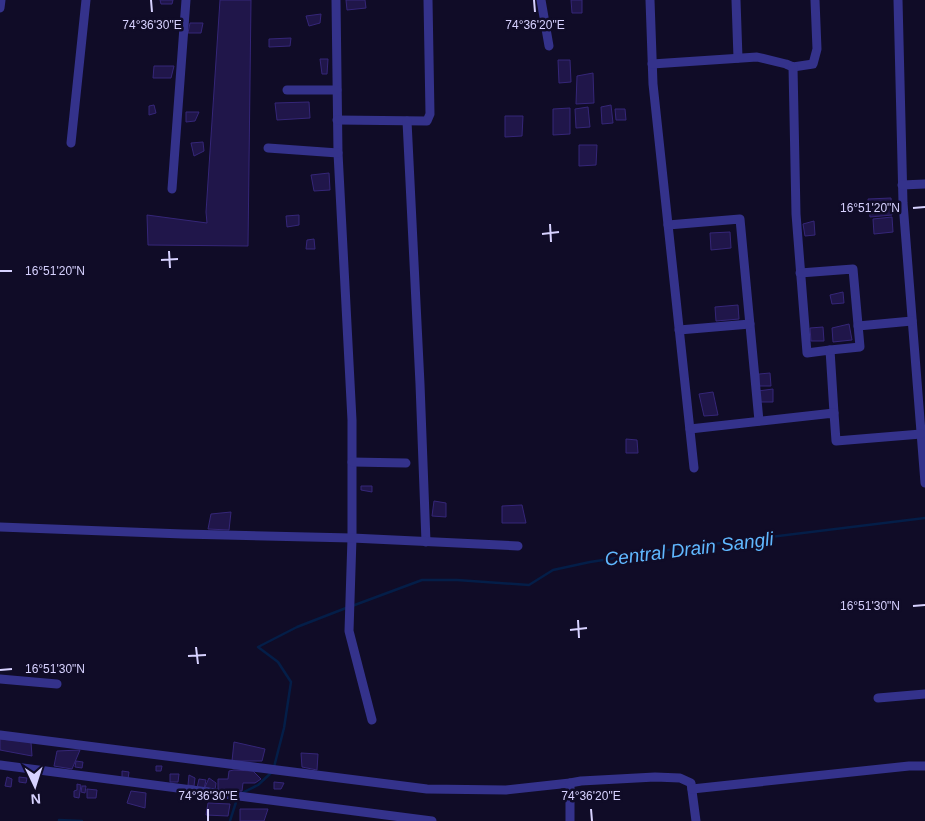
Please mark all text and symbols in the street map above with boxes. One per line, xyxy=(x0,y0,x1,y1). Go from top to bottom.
text: 74°36'30"E xyxy=(122,18,182,32)
text: 74°36'20"E xyxy=(505,18,565,32)
text: 16°51'20"N xyxy=(840,201,900,215)
text: 16°51'20"N xyxy=(25,264,85,278)
water label: Central Drain Sangli xyxy=(603,528,775,570)
text: 16°51'30"N xyxy=(840,599,900,613)
text: 16°51'30"N xyxy=(25,662,85,676)
north arrow xyxy=(10,761,60,811)
text: 74°36'30"E xyxy=(178,789,238,803)
text: 74°36'20"E xyxy=(561,789,621,803)
text: N xyxy=(30,791,42,807)

